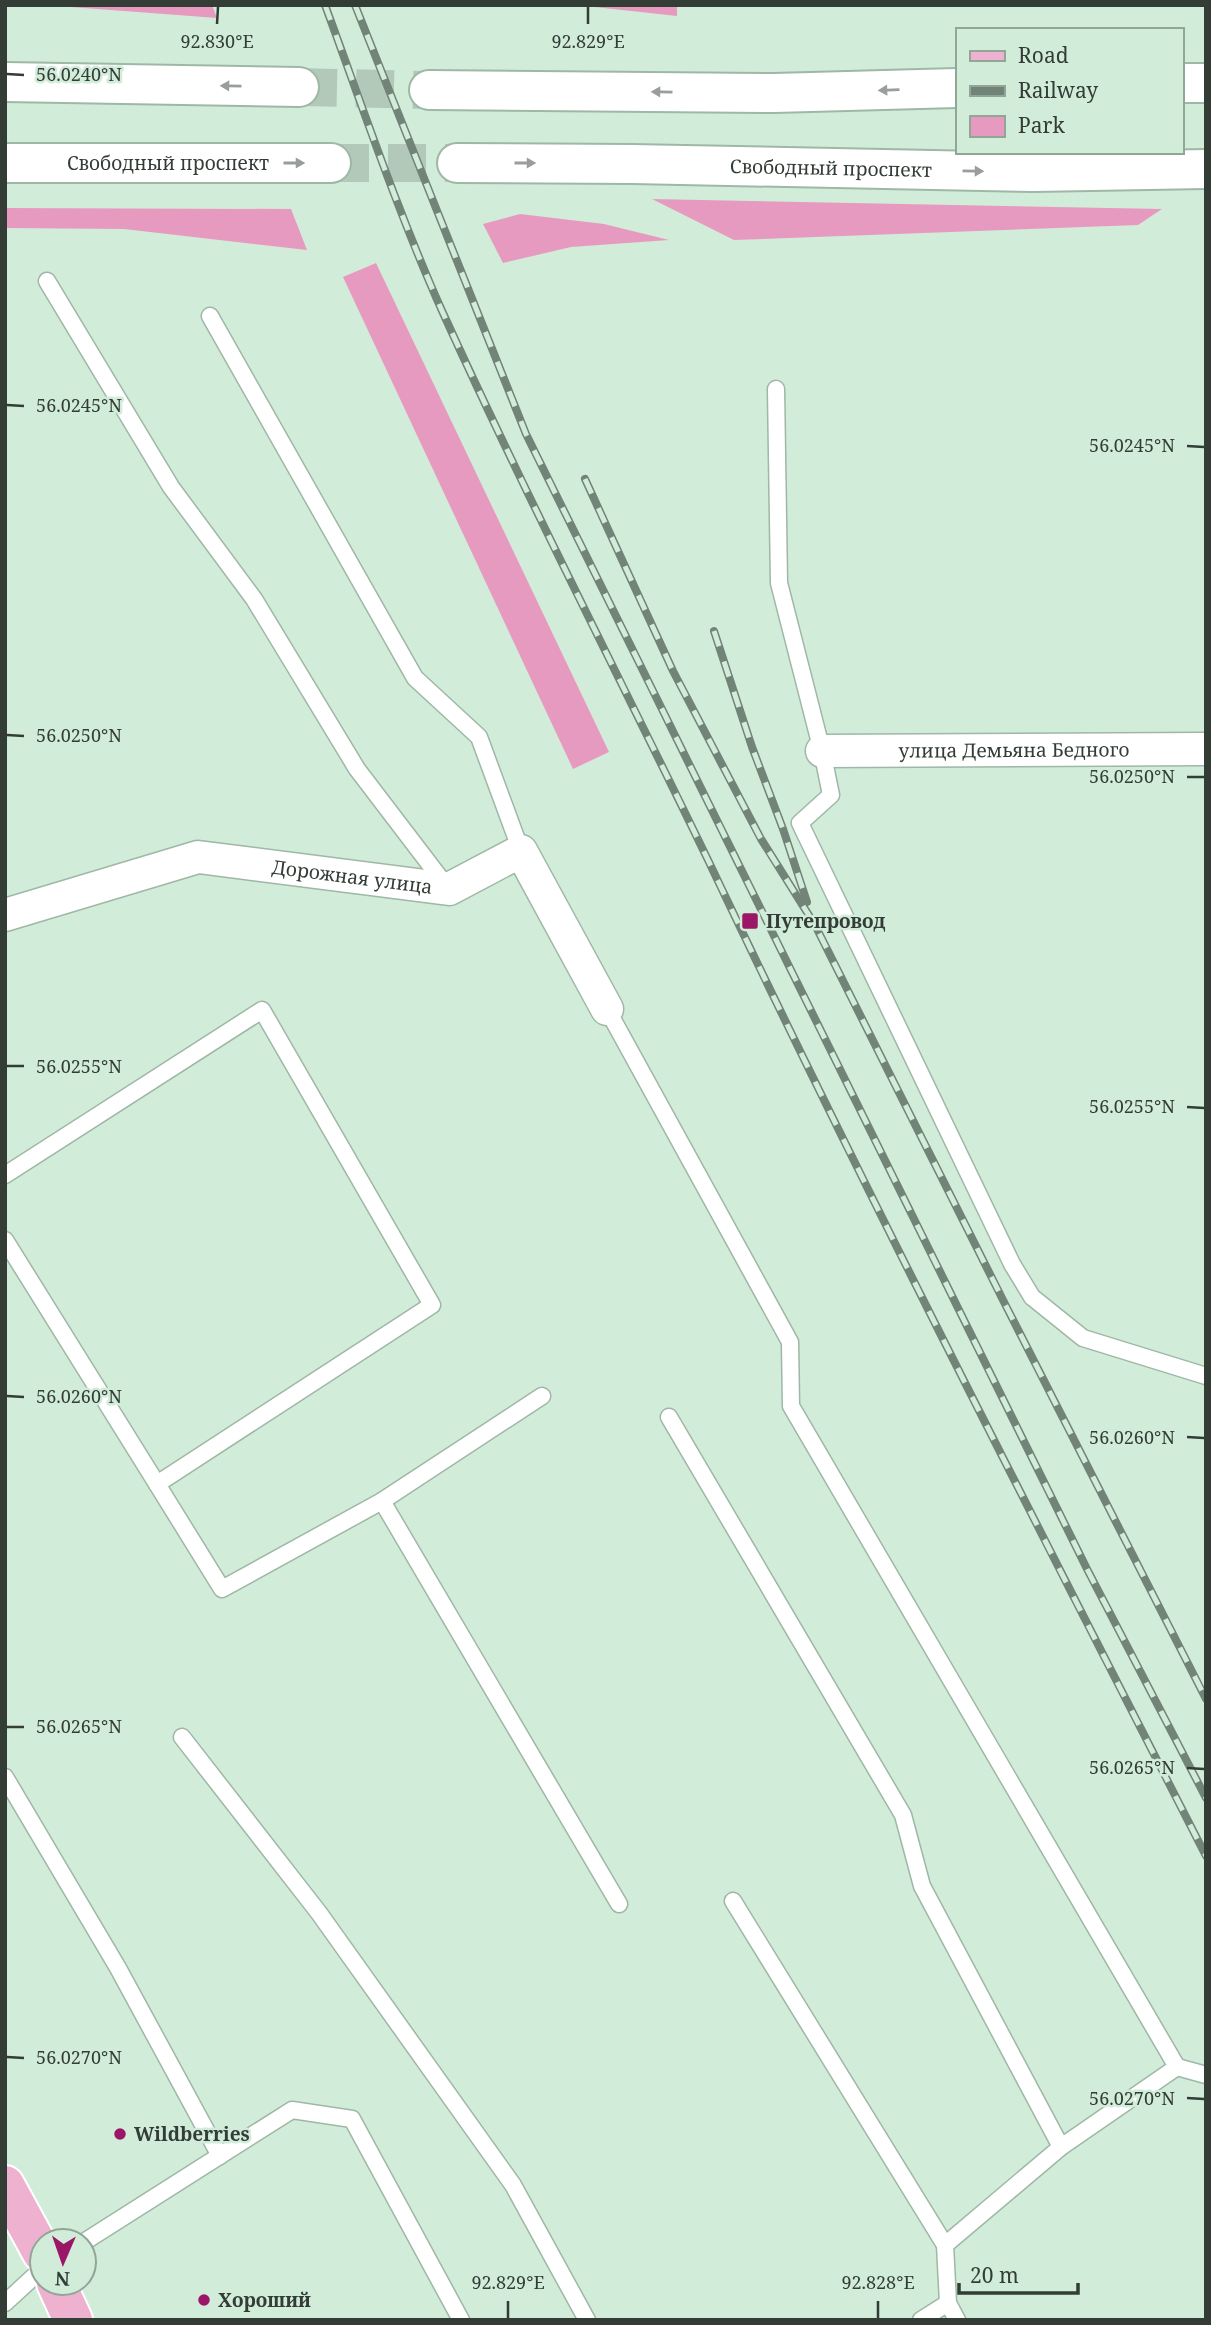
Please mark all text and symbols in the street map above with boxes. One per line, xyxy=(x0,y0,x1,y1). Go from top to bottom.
legend xyxy=(956,28,1183,154)
text: 92.830°E xyxy=(180,29,254,53)
text: 92.829°E xyxy=(551,29,625,53)
text: Road xyxy=(1018,41,1069,69)
text: 56.0240°N xyxy=(36,62,122,86)
text: Railway xyxy=(1018,76,1098,104)
one-way arrow xyxy=(220,80,242,92)
one-way arrow xyxy=(878,84,900,96)
one-way arrow xyxy=(650,86,672,98)
text: Park xyxy=(1018,111,1065,139)
street label: Свободный проспект xyxy=(67,150,269,176)
street label: Свободный проспект xyxy=(730,153,932,183)
one-way arrow xyxy=(283,157,305,169)
one-way arrow xyxy=(514,157,536,169)
one-way arrow xyxy=(962,165,984,177)
text: 56.0245°N xyxy=(36,393,122,417)
text: 56.0245°N xyxy=(1089,433,1175,457)
text: 56.0250°N xyxy=(36,723,122,747)
street label: улица Демьяна Бедного xyxy=(899,736,1130,764)
text: 56.0250°N xyxy=(1089,764,1175,788)
street label: Дорожная улица xyxy=(270,854,434,900)
place label: Путепровод xyxy=(766,908,885,934)
marker: Путепровод xyxy=(740,911,760,931)
text: 56.0255°N xyxy=(36,1054,122,1078)
text: 56.0255°N xyxy=(1089,1094,1175,1118)
text: 56.0260°N xyxy=(36,1384,122,1408)
text: 56.0260°N xyxy=(1089,1425,1175,1449)
text: 56.0265°N xyxy=(36,1714,122,1738)
text: 56.0265°N xyxy=(1089,1755,1175,1779)
text: 56.0270°N xyxy=(36,2045,122,2069)
text: 56.0270°N xyxy=(1089,2086,1175,2110)
place label: Wildberries xyxy=(134,2121,250,2147)
marker: Wildberries xyxy=(112,2126,128,2142)
north arrow xyxy=(28,2227,98,2297)
scale bar xyxy=(959,2252,1078,2296)
text: 20 m xyxy=(970,2261,1019,2289)
text: N xyxy=(54,2266,70,2292)
text: 92.829°E xyxy=(471,2270,545,2294)
text: 92.828°E xyxy=(841,2270,915,2294)
place label: Хороший xyxy=(218,2287,311,2313)
marker: Хороший xyxy=(196,2292,212,2308)

